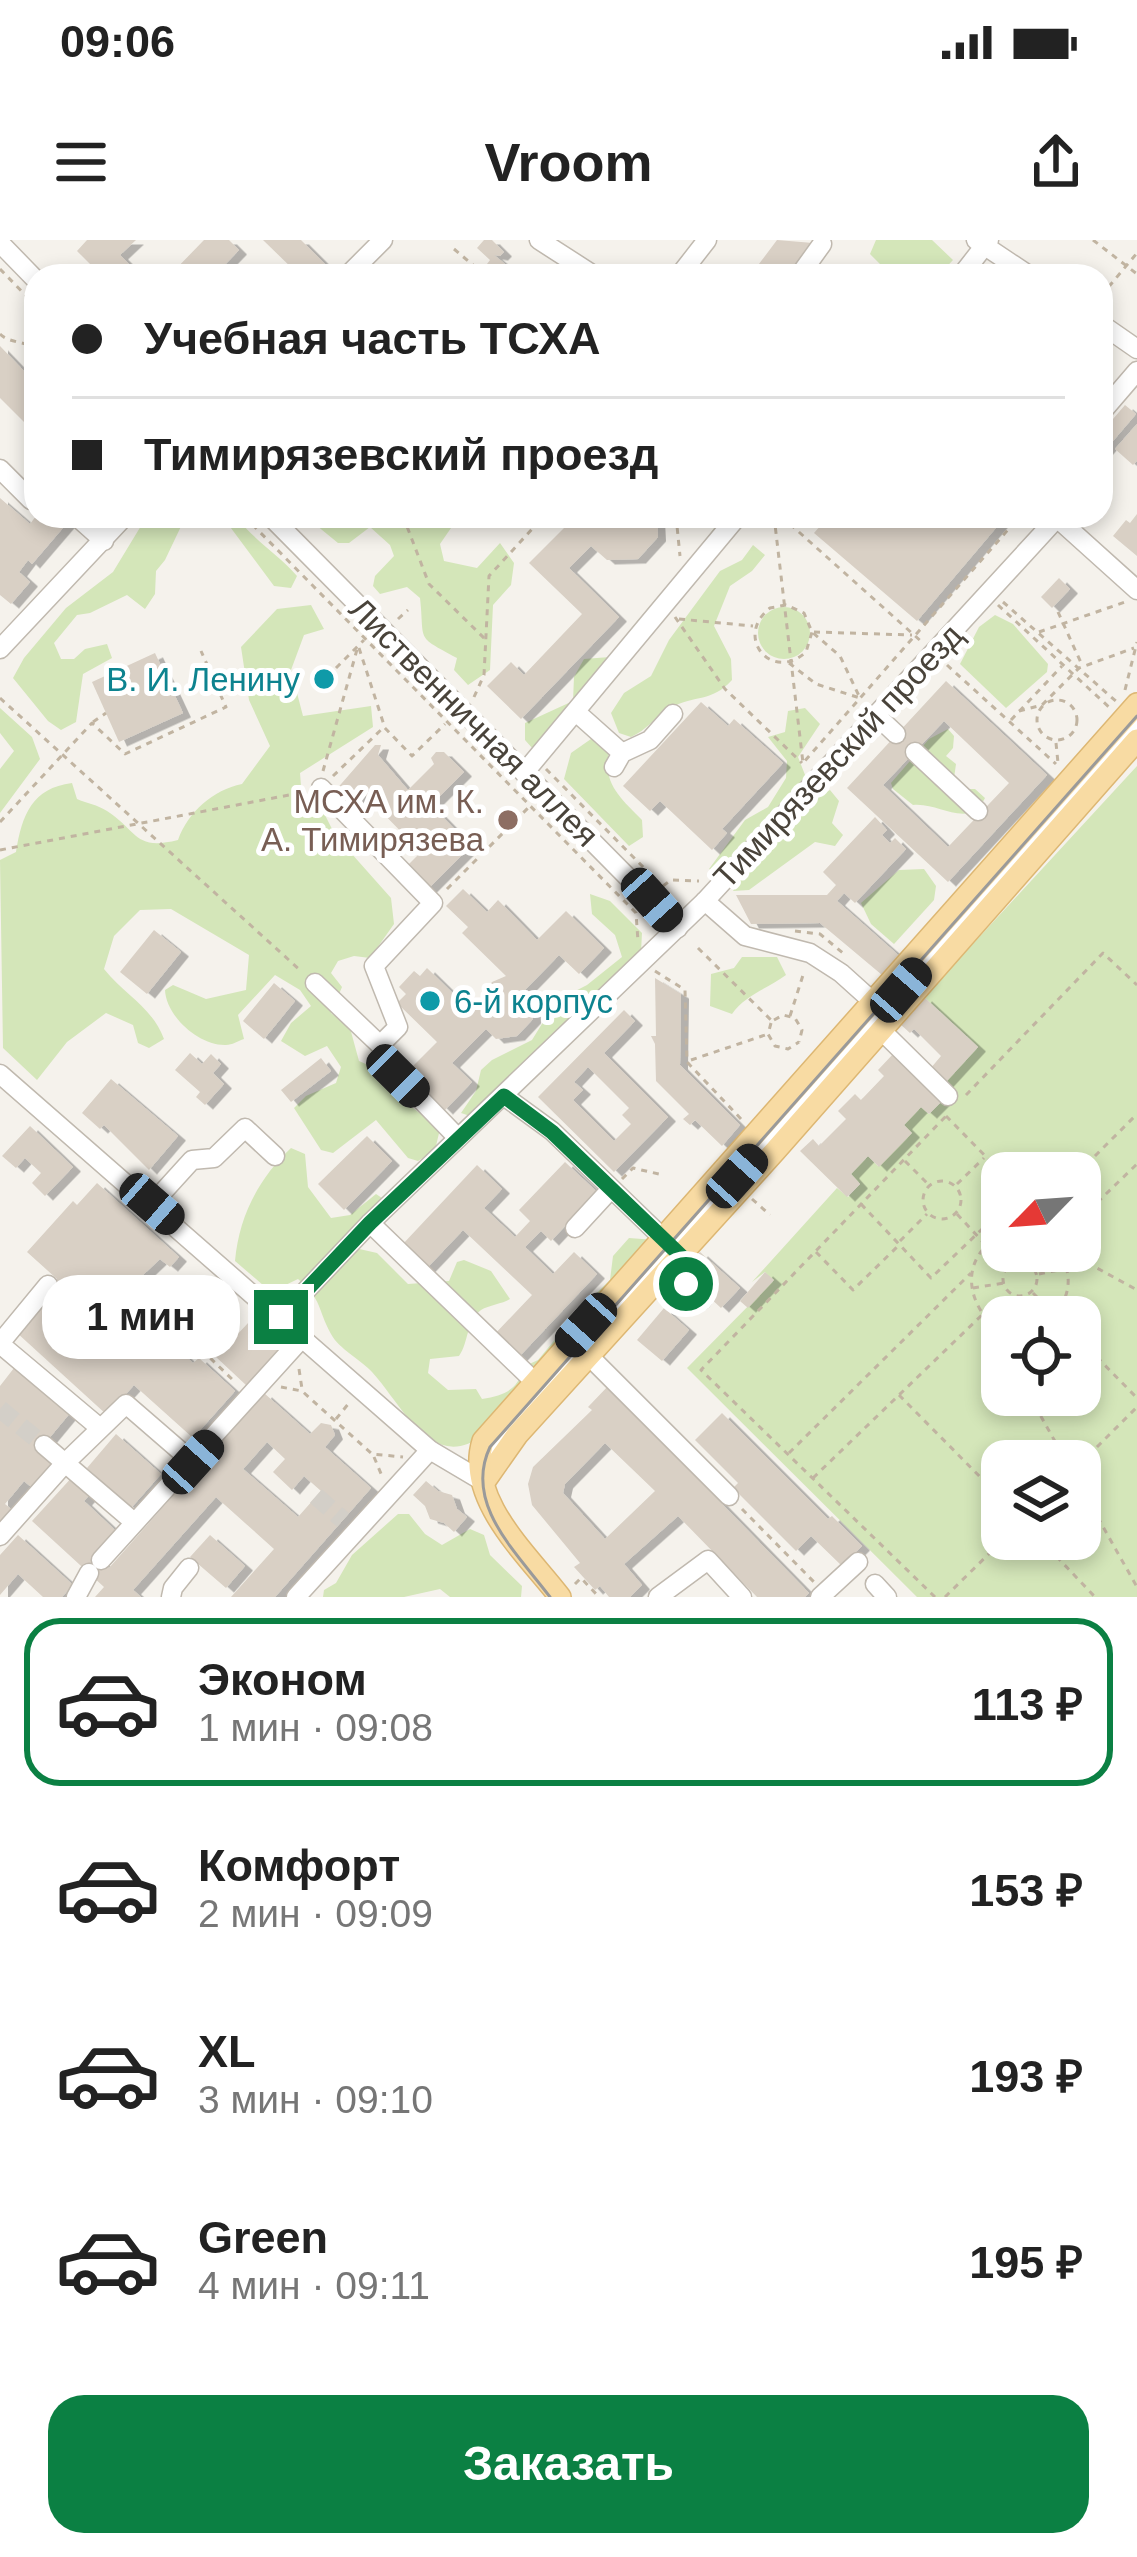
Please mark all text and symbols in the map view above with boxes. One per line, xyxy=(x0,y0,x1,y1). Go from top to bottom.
text: 09:06 xyxy=(60,16,175,67)
icon: menu xyxy=(48,129,114,195)
icon: share xyxy=(1023,129,1089,195)
text: Vroom xyxy=(484,132,653,192)
text: Учебная часть ТСХА xyxy=(144,313,600,364)
text: Тимирязевский проезд xyxy=(144,429,658,480)
street label: Лиственничная аллея xyxy=(342,590,606,854)
street label: Тимирязевский проезд xyxy=(706,616,970,896)
place label: В. И. Ленину xyxy=(106,661,300,698)
marker: В. И. Ленину xyxy=(311,666,337,692)
place label: МСХА им. К. А. Тимирязева xyxy=(261,783,485,858)
marker: МСХА им. К. А. Тимирязева xyxy=(495,807,521,833)
car xyxy=(615,861,689,939)
car xyxy=(864,951,938,1029)
place label: 6-й корпус xyxy=(454,983,613,1020)
marker: 6-й корпус xyxy=(417,988,443,1014)
car xyxy=(360,1038,436,1114)
car xyxy=(700,1137,774,1215)
north arrow xyxy=(981,1152,1101,1272)
map controls xyxy=(981,1152,1101,1560)
car xyxy=(113,1167,191,1241)
route start xyxy=(659,1257,713,1311)
callout: 1 мин xyxy=(41,1275,239,1359)
car xyxy=(549,1286,623,1364)
route end xyxy=(254,1290,308,1344)
text: 1 мин xyxy=(87,1295,195,1338)
button: locate xyxy=(981,1296,1101,1416)
car xyxy=(156,1423,230,1501)
button: layers xyxy=(981,1440,1101,1560)
icon: car xyxy=(54,1648,162,1756)
text: Эконом xyxy=(198,1654,367,1705)
text: 113 ₽ xyxy=(972,1679,1083,1730)
text: 1 мин · 09:08 xyxy=(198,1706,433,1749)
icon: car xyxy=(54,1834,162,1942)
text: Комфорт xyxy=(198,1840,400,1891)
text: 153 ₽ xyxy=(969,1865,1083,1916)
text: 2 мин · 09:09 xyxy=(198,1892,433,1935)
icon: car xyxy=(54,2020,162,2128)
text: XL xyxy=(198,2026,256,2077)
text: 193 ₽ xyxy=(969,2051,1083,2102)
text: 3 мин · 09:10 xyxy=(198,2078,433,2121)
icon: car xyxy=(54,2206,162,2314)
text: Green xyxy=(198,2212,328,2263)
text: 195 ₽ xyxy=(969,2237,1083,2288)
text: 4 мин · 09:11 xyxy=(198,2264,430,2307)
button: Заказать xyxy=(48,2395,1089,2533)

